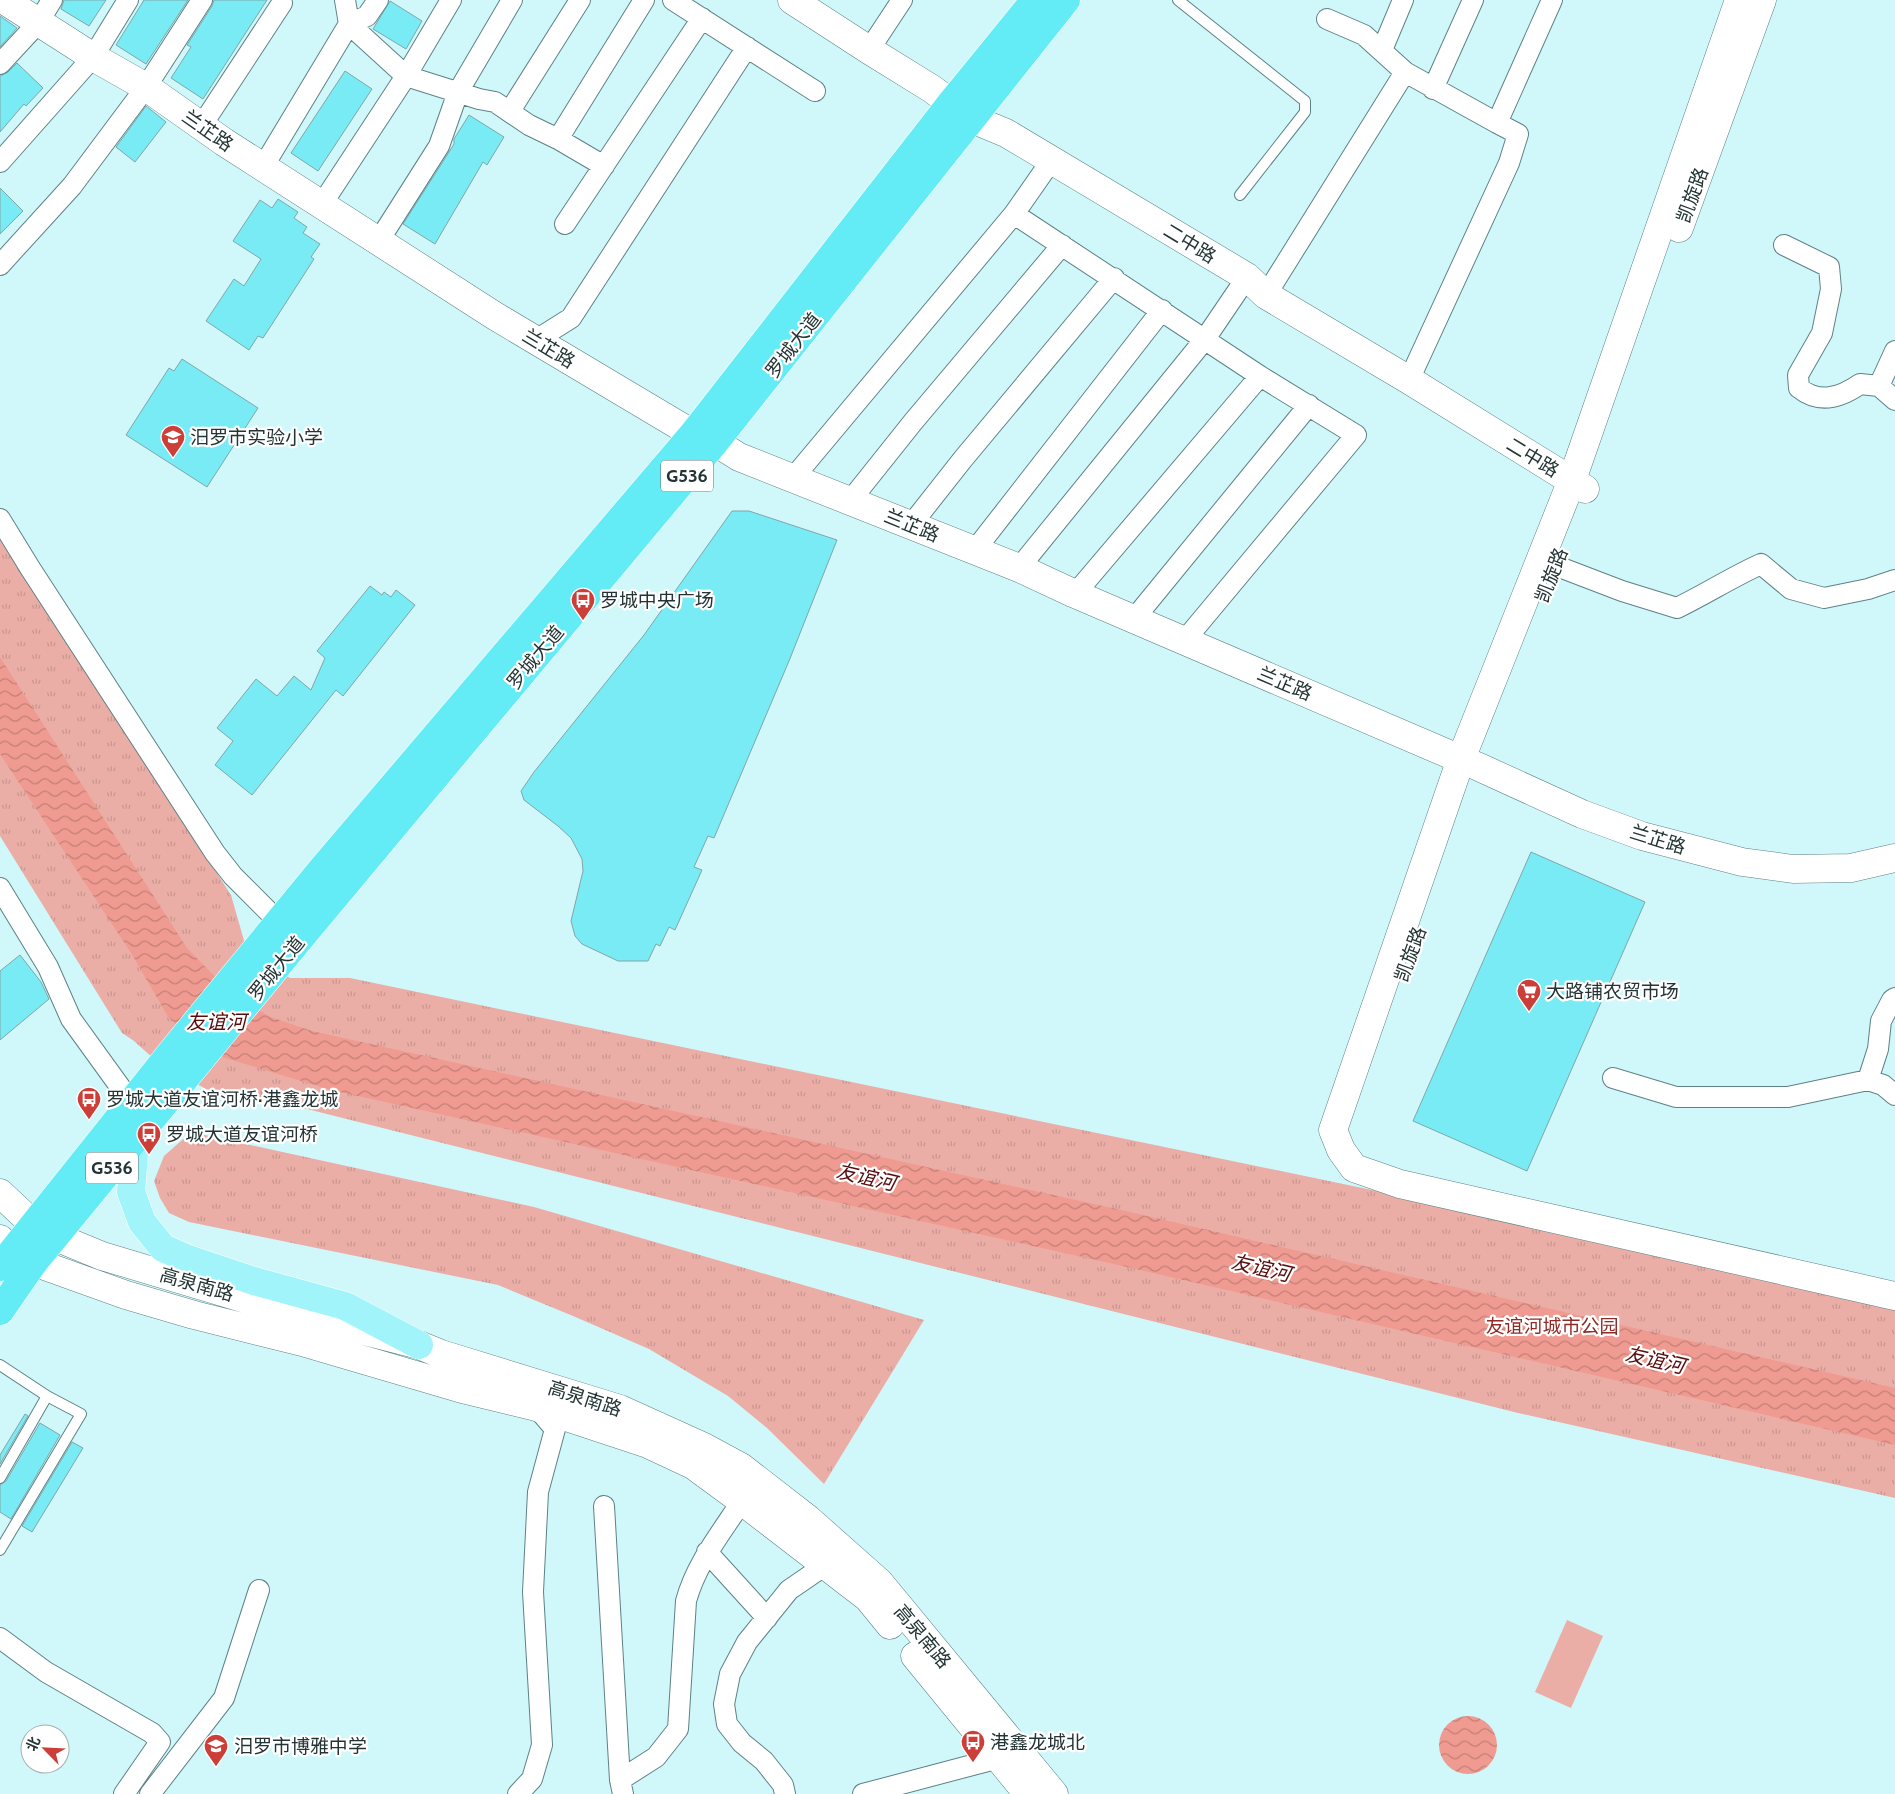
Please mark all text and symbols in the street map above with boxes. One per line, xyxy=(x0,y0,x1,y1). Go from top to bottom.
street label: 兰芷路 xyxy=(178,105,238,156)
street label: 凯旋路 xyxy=(1672,164,1713,226)
street label: 二中路 xyxy=(1159,219,1220,268)
street label: 罗城大道 xyxy=(761,308,826,382)
street label: 兰芷路 xyxy=(518,324,579,373)
school or university icon: 汨罗市实验小学 xyxy=(160,424,186,458)
place label: 汨罗市实验小学 xyxy=(190,426,323,449)
street label: 二中路 xyxy=(1502,433,1563,482)
road number: G536 xyxy=(661,461,713,492)
street label: 兰芷路 xyxy=(881,504,943,547)
street label: 凯旋路 xyxy=(1531,544,1572,606)
bus stop icon: 罗城中央广场 xyxy=(570,587,596,621)
place label: 罗城中央广场 xyxy=(600,589,714,612)
street label: 罗城大道 xyxy=(502,621,569,694)
street label: 兰芷路 xyxy=(1254,662,1316,705)
street label: 兰芷路 xyxy=(1627,820,1688,859)
street label: 凯旋路 xyxy=(1390,923,1431,985)
street label: 罗城大道 xyxy=(244,932,309,1005)
supermarket icon: 大路铺农贸市场 xyxy=(1516,978,1542,1012)
place label: 大路铺农贸市场 xyxy=(1546,980,1679,1003)
water label: 友谊河 xyxy=(186,1010,250,1034)
bus stop icon: 罗城大道友谊河桥·港鑫龙城 xyxy=(76,1086,102,1120)
place label: 罗城大道友谊河桥·港鑫龙城 xyxy=(106,1088,339,1111)
bus stop icon: 罗城大道友谊河桥 xyxy=(136,1121,162,1155)
place label: 罗城大道友谊河桥 xyxy=(166,1123,318,1146)
road number: G536 xyxy=(86,1152,138,1184)
water label: 友谊河 xyxy=(834,1159,902,1196)
water label: 友谊河 xyxy=(1229,1250,1297,1287)
street label: 高泉南路 xyxy=(157,1263,237,1306)
park label: 友谊河城市公园 xyxy=(1485,1315,1619,1338)
water label: 友谊河 xyxy=(1623,1342,1691,1379)
street label: 高泉南路 xyxy=(545,1376,625,1421)
street label: 高泉南路 xyxy=(889,1600,956,1673)
north arrow xyxy=(20,1724,70,1774)
bus stop icon: 港鑫龙城北 xyxy=(960,1729,986,1763)
place label: 港鑫龙城北 xyxy=(990,1731,1085,1754)
school or university icon: 汨罗市博雅中学 xyxy=(203,1733,229,1767)
text: 北 xyxy=(22,1734,44,1754)
place label: 汨罗市博雅中学 xyxy=(234,1735,367,1758)

